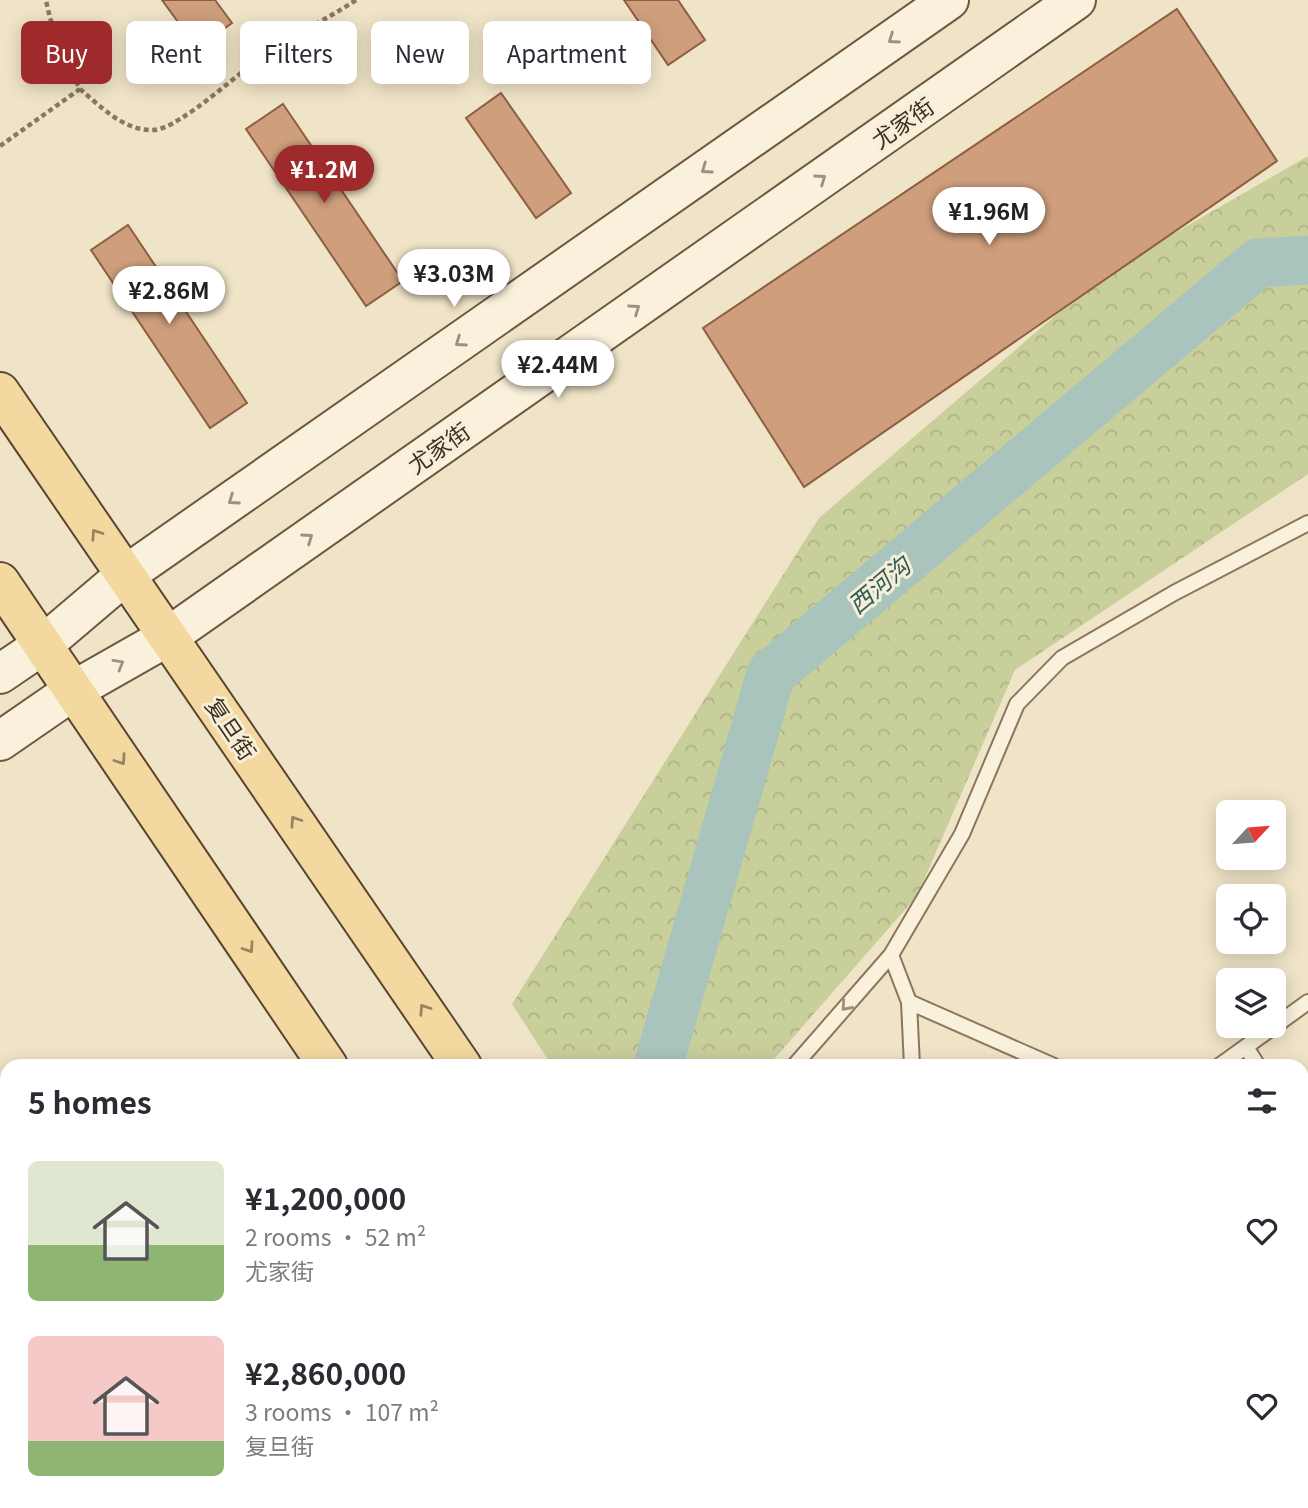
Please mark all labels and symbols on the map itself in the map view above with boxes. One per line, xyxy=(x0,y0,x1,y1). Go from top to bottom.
one-way arrow xyxy=(888,31,901,43)
street label: 尤家街 xyxy=(864,88,940,156)
pin: ¥1.2M xyxy=(275,146,373,205)
one-way arrow xyxy=(701,161,714,173)
one-way arrow xyxy=(813,175,826,187)
pin: ¥1.96M xyxy=(932,188,1046,247)
pin: ¥3.03M xyxy=(397,250,511,309)
pin: ¥2.86M xyxy=(112,266,226,326)
one-way arrow xyxy=(627,305,640,317)
one-way arrow xyxy=(455,334,468,346)
pin: ¥2.44M xyxy=(501,340,615,400)
street label: 尤家街 xyxy=(400,413,476,481)
one-way arrow xyxy=(228,492,241,504)
one-way arrow xyxy=(92,529,104,542)
one-way arrow xyxy=(300,534,313,546)
water label: 西河沟 xyxy=(839,546,919,621)
one-way arrow xyxy=(111,660,124,673)
street label: 复旦街 xyxy=(199,690,265,766)
one-way arrow xyxy=(113,752,126,765)
north arrow xyxy=(1216,800,1286,870)
one-way arrow xyxy=(290,816,303,829)
one-way arrow xyxy=(240,940,253,953)
one-way arrow xyxy=(842,998,854,1011)
one-way arrow xyxy=(420,1004,432,1017)

